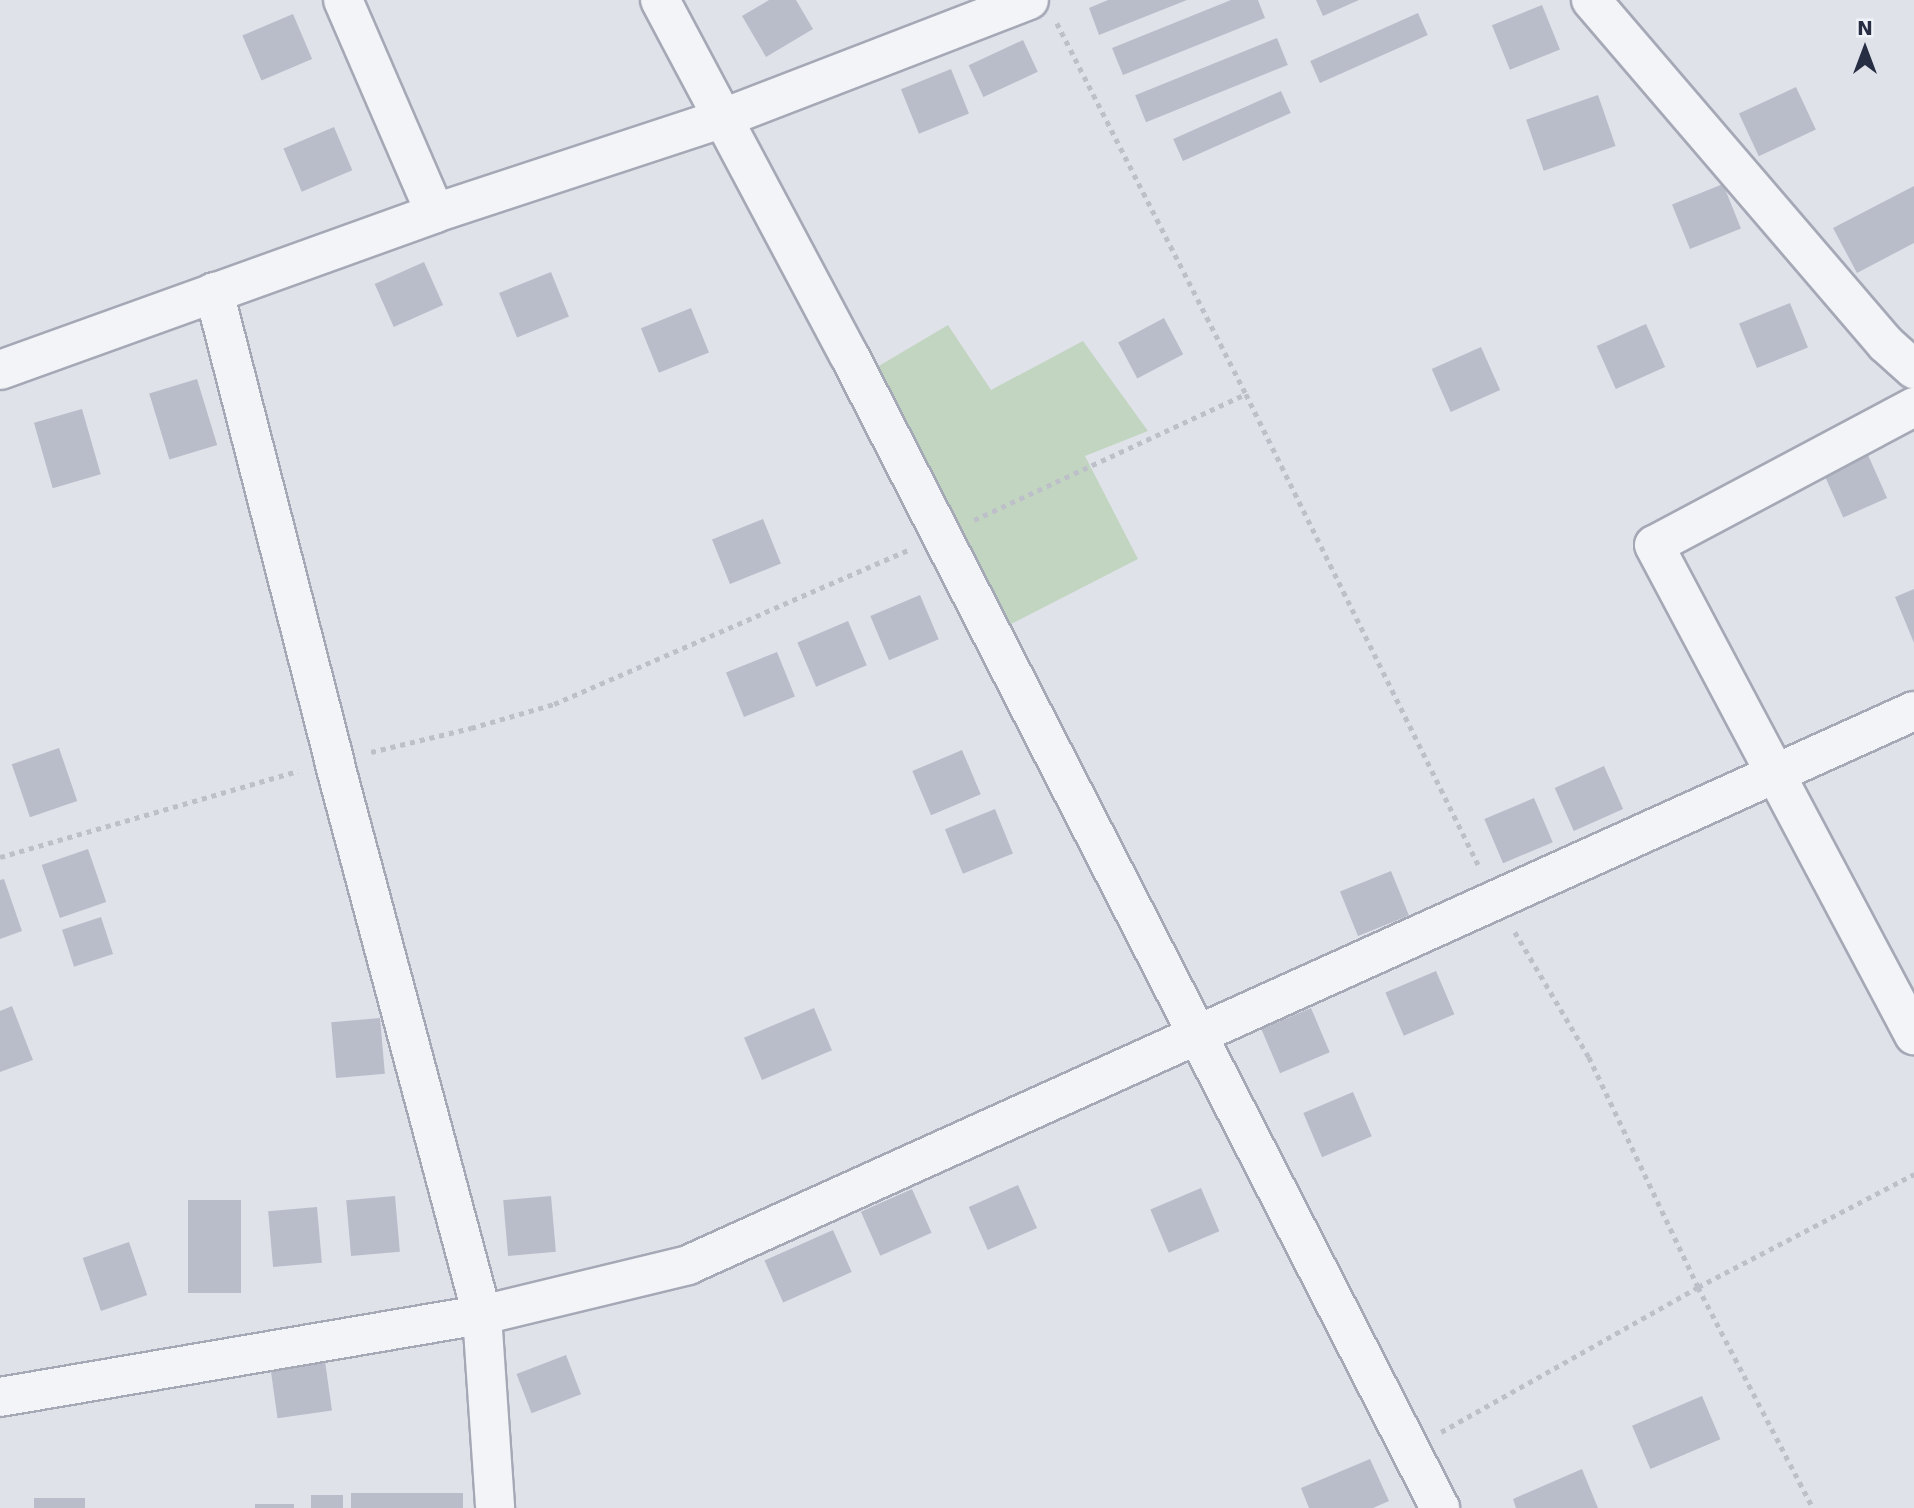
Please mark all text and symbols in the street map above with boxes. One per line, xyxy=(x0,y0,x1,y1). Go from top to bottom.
north arrow xyxy=(1830,14,1900,84)
text: N xyxy=(1857,17,1873,39)

